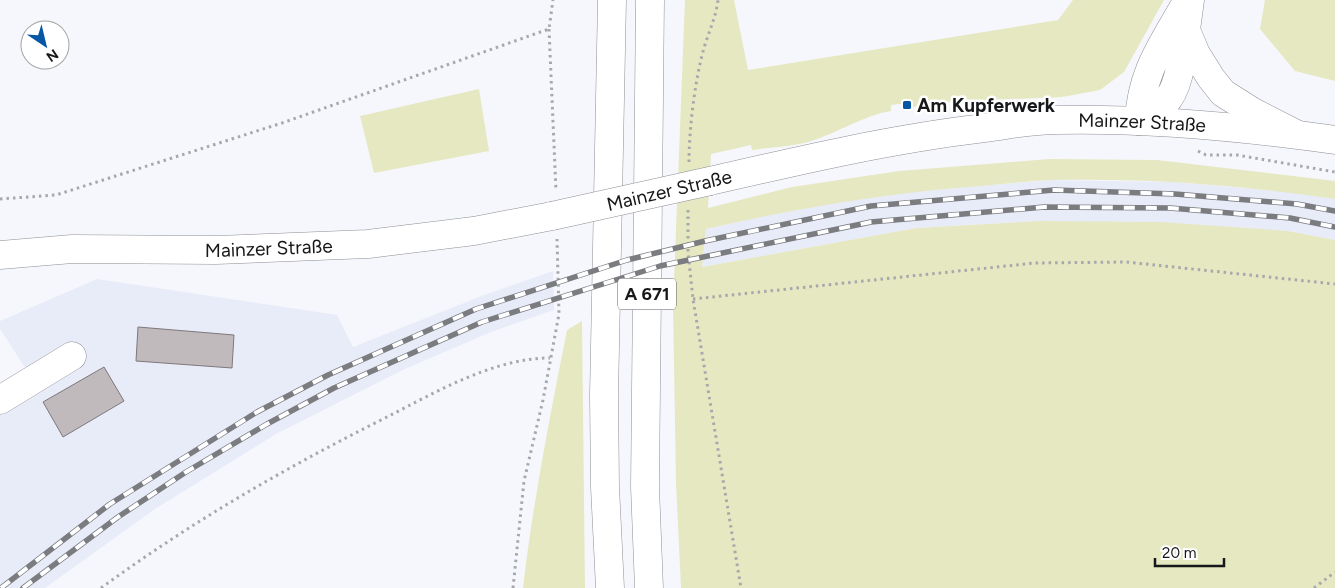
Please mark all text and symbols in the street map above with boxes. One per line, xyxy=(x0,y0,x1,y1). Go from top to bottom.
north arrow xyxy=(20,20,70,70)
text: N xyxy=(43,45,61,65)
place label: Am Kupferwerk xyxy=(917,94,1056,117)
marker: Am Kupferwerk xyxy=(901,99,913,111)
street label: Mainzer Straße xyxy=(1078,109,1207,137)
street label: Mainzer Straße xyxy=(604,165,734,216)
street label: Mainzer Straße xyxy=(205,234,333,262)
road number: A 671 xyxy=(618,278,676,310)
scale bar xyxy=(1155,536,1224,568)
text: 20 m xyxy=(1162,544,1196,562)

